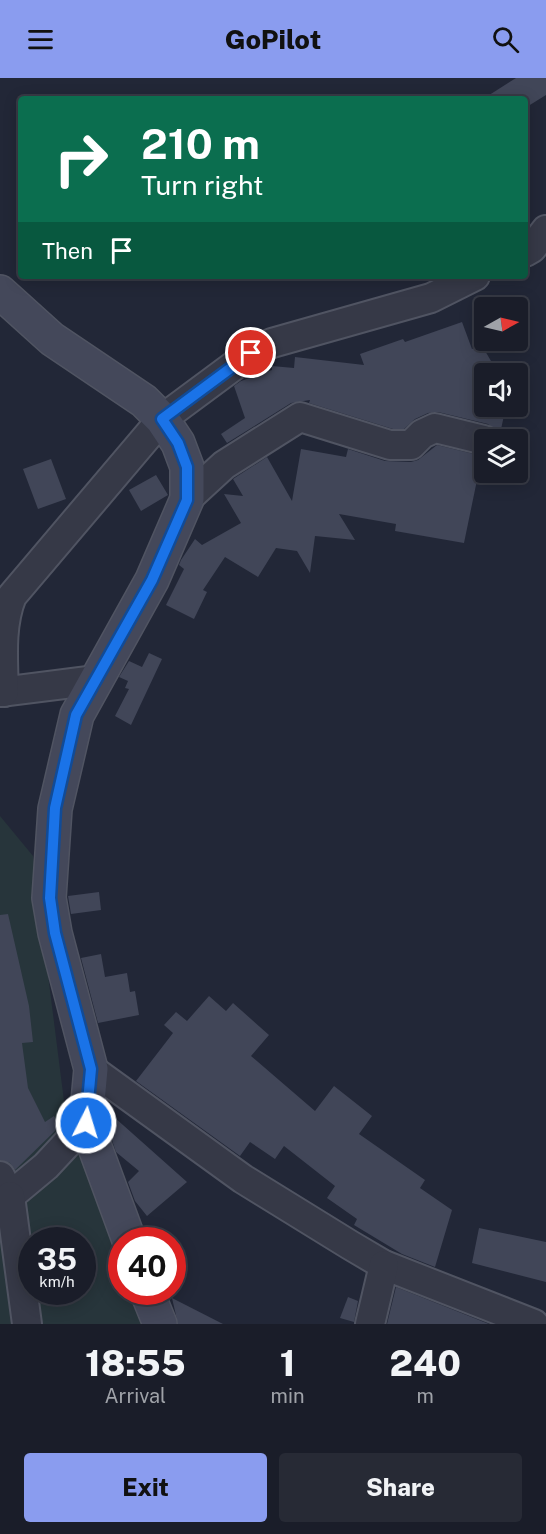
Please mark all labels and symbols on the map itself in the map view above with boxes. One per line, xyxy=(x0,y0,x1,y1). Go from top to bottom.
north arrow xyxy=(474,297,528,351)
pin xyxy=(225,327,276,378)
position arrow xyxy=(54,1091,118,1155)
speed limit sign: 40 xyxy=(108,1227,186,1305)

